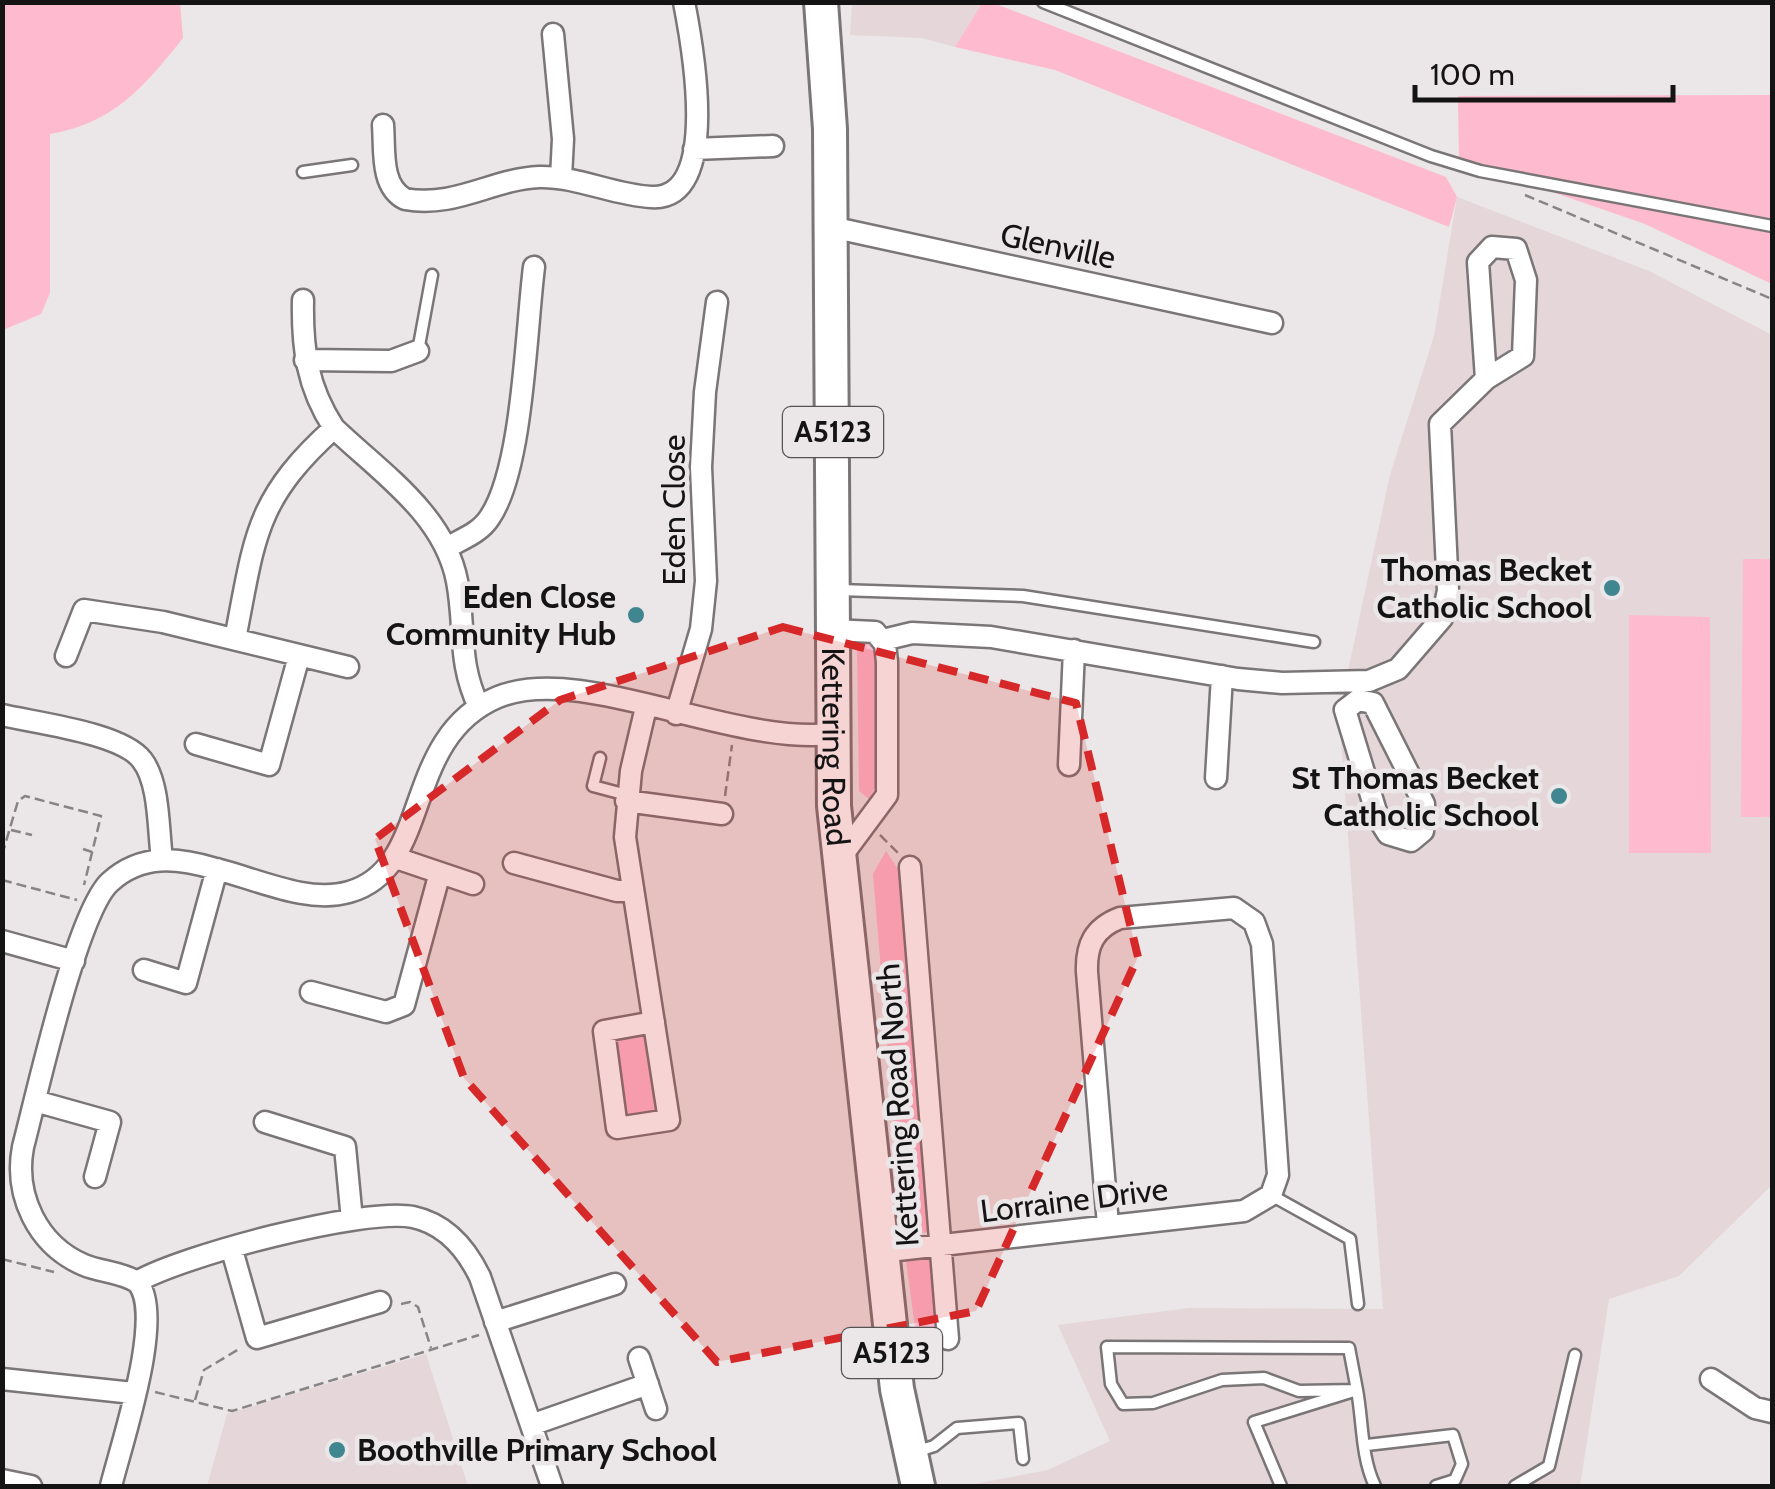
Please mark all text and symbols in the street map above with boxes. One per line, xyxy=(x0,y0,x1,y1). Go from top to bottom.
scale bar xyxy=(1415,40,1672,102)
text: 100 m xyxy=(1430,56,1515,93)
street label: Glenville xyxy=(997,214,1119,277)
road number: A5123 xyxy=(783,407,883,457)
street label: Eden Close xyxy=(654,435,693,585)
place label: Thomas Becket Catholic School xyxy=(1376,550,1592,626)
place label: Eden Close Community Hub xyxy=(386,577,616,653)
marker: Thomas Becket Catholic School xyxy=(1601,577,1623,599)
marker: Eden Close Community Hub xyxy=(625,604,647,626)
street label: Kettering Road xyxy=(814,647,858,848)
place label: St Thomas Becket Catholic School xyxy=(1291,758,1539,834)
marker: St Thomas Becket Catholic School xyxy=(1548,785,1570,807)
street label: Kettering Road North xyxy=(868,962,927,1248)
street label: Lorraine Drive xyxy=(978,1169,1170,1230)
road number: A5123 xyxy=(842,1328,942,1378)
place label: Boothville Primary School xyxy=(357,1430,717,1469)
marker: Boothville Primary School xyxy=(326,1439,348,1461)

